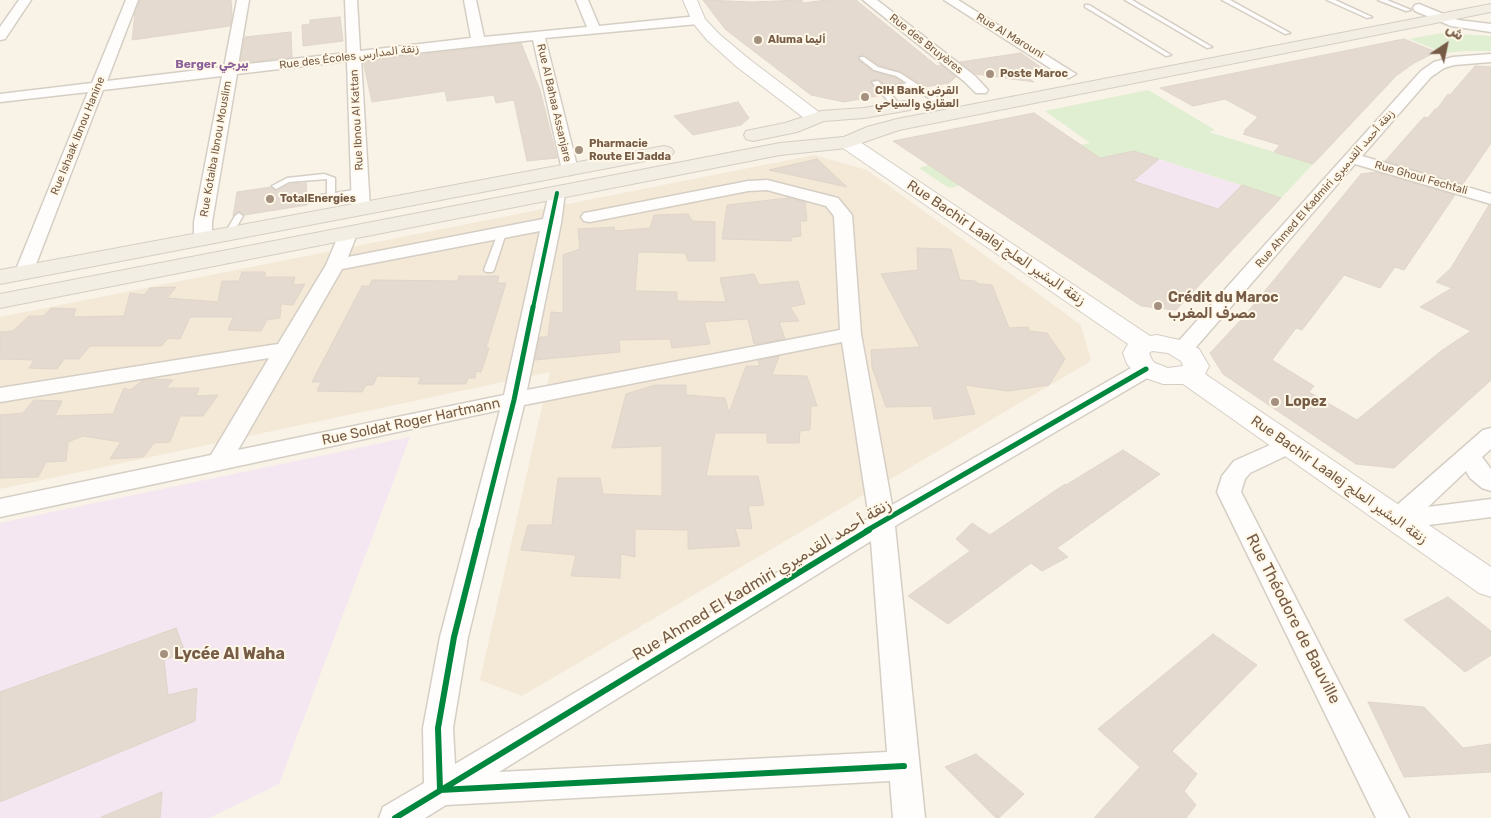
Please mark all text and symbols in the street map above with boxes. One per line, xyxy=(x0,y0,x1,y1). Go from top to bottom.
street label: Rue des Bruyères xyxy=(887,11,965,77)
street label: Rue Al Marouni xyxy=(974,11,1046,61)
north arrow xyxy=(1421,20,1471,70)
text: ش xyxy=(1443,20,1467,44)
place label: Aluma أليما xyxy=(768,33,826,47)
marker: Aluma أليما xyxy=(752,34,764,46)
street label: Rue des Écoles زنقة المدارس xyxy=(279,42,419,72)
street label: Rue Al Bahaa Assanjare xyxy=(534,43,574,163)
district label: Berger بيرجي xyxy=(175,58,249,72)
place label: Poste Maroc xyxy=(1000,67,1068,81)
marker: Poste Maroc xyxy=(984,68,996,80)
street label: Rue Ibnou Al Kattan xyxy=(348,69,366,171)
street label: Rue Ishaak Ibnou Hanine xyxy=(48,75,108,197)
street label: Rue Kotaiba Ibnou Mouslim xyxy=(198,80,234,218)
place label: CIH Bank القرض العقاري والسياحي xyxy=(875,84,959,110)
marker: CIH Bank القرض العقاري والسياحي xyxy=(859,91,871,103)
street label: Rue Ahmed El Kadmiri زنقة أحمد القدميري xyxy=(1253,107,1397,271)
place label: Pharmacie Route El Jadda xyxy=(589,137,671,163)
marker: Pharmacie Route El Jadda xyxy=(573,144,585,156)
street label: Rue Ghoul Fechtali xyxy=(1373,158,1469,198)
street label: Rue Bachir Laalej زنقة البشير العلج xyxy=(904,177,1088,309)
place label: TotalEnergies xyxy=(280,192,356,206)
marker: TotalEnergies xyxy=(264,193,276,205)
place label: Crédit du Maroc مصرف المغرب xyxy=(1168,290,1279,322)
marker: Crédit du Maroc مصرف المغرب xyxy=(1152,300,1164,312)
place label: Lopez xyxy=(1285,394,1327,410)
street label: Rue Soldat Roger Hartmann xyxy=(320,395,502,449)
marker: Lopez xyxy=(1269,396,1281,408)
street label: Rue Bachir Laalej زنقة البشير العلج xyxy=(1248,412,1430,548)
street label: Rue Ahmed El Kadmiri زنقة أحمد القدميري xyxy=(629,495,895,665)
street label: Rue Théodore de Bauville xyxy=(1242,531,1344,707)
place label: Lycée Al Waha xyxy=(174,644,285,664)
marker: Lycée Al Waha xyxy=(158,648,170,660)

